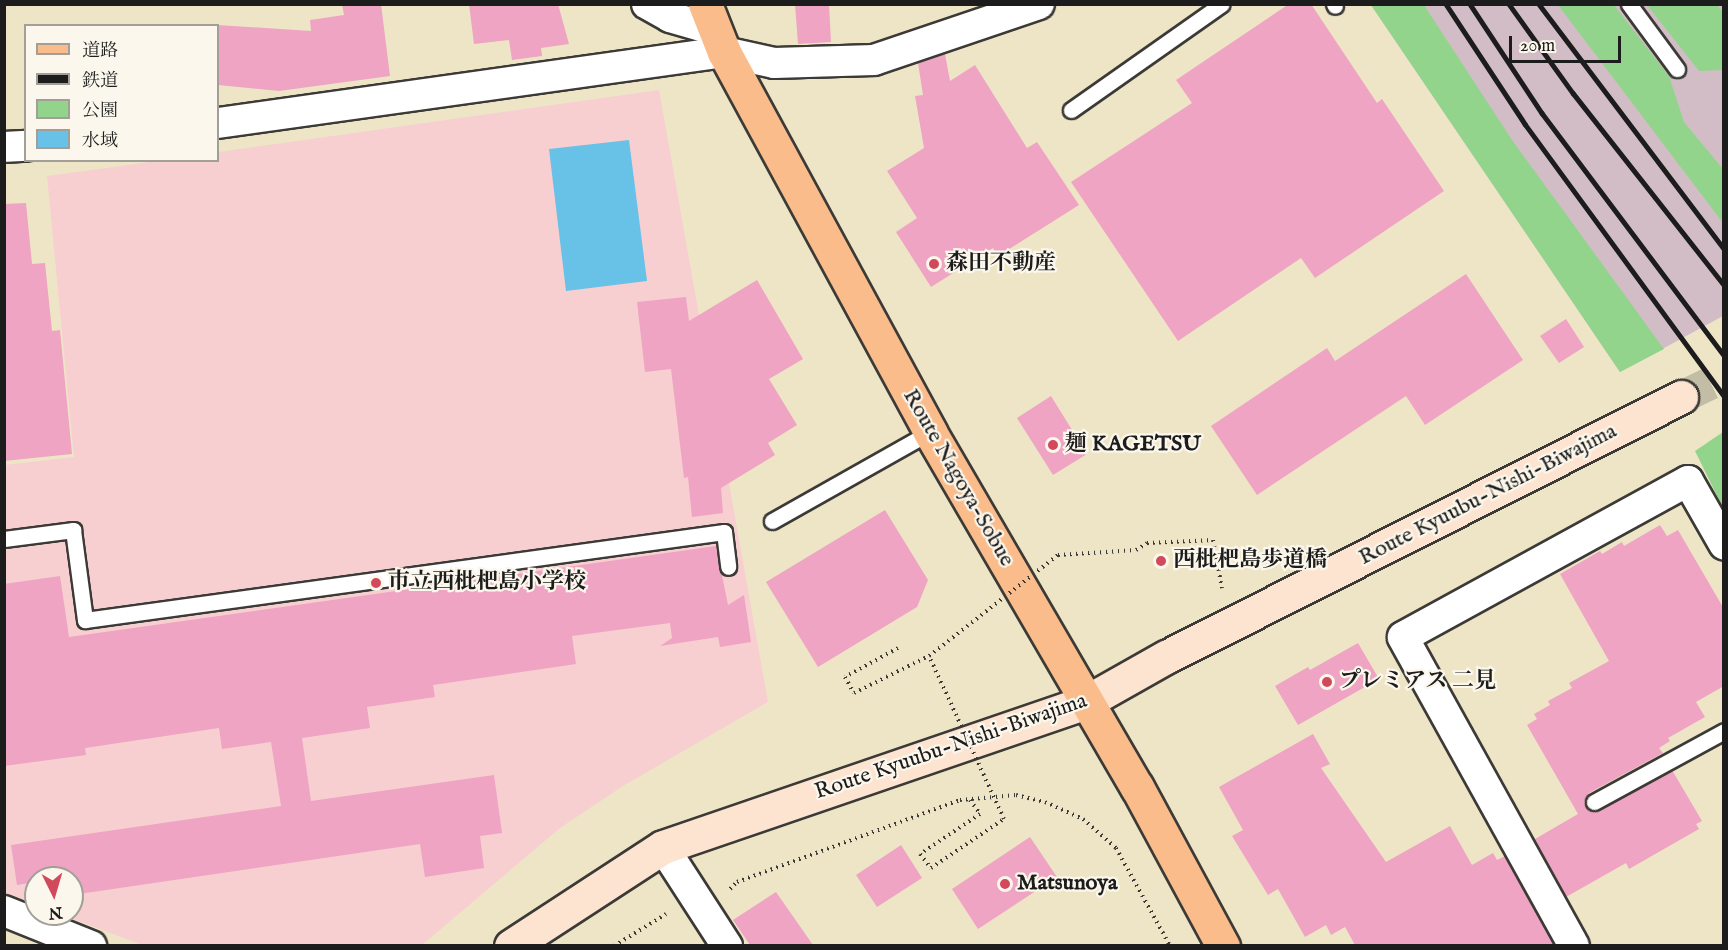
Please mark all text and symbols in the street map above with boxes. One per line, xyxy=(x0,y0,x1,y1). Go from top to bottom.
legend xyxy=(24,24,219,162)
scale bar xyxy=(1512,24,1624,62)
text: 20 m xyxy=(1520,35,1555,58)
text: 道路 xyxy=(82,40,118,63)
text: 鉄道 xyxy=(82,70,118,93)
text: 公園 xyxy=(82,100,118,123)
text: 水域 xyxy=(82,130,118,153)
place label: 森田不動産 xyxy=(946,251,1056,277)
marker: 森田不動産 xyxy=(927,257,941,271)
street label: Route Nagoya-Sobue xyxy=(896,385,1020,571)
street label: Route Kyuubu-Nishi-Biwajima xyxy=(1355,418,1621,572)
place label: 麺 KAGETSU xyxy=(1065,432,1201,458)
marker: 麺 KAGETSU xyxy=(1046,438,1060,452)
place label: 西枇杷島歩道橋 xyxy=(1173,548,1327,574)
marker: 西枇杷島歩道橋 xyxy=(1154,554,1168,568)
place label: 市立西枇杷島小学校 xyxy=(388,570,586,596)
marker: 市立西枇杷島小学校 xyxy=(369,576,383,590)
place label: プレミアス 二見 xyxy=(1339,669,1498,695)
marker: プレミアス 二見 xyxy=(1320,675,1334,689)
street label: Route Kyuubu-Nishi-Biwajima xyxy=(812,688,1090,806)
north arrow xyxy=(24,866,84,926)
place label: Matsunoya xyxy=(1017,871,1117,897)
marker: Matsunoya xyxy=(998,877,1012,891)
text: N xyxy=(48,901,63,923)

